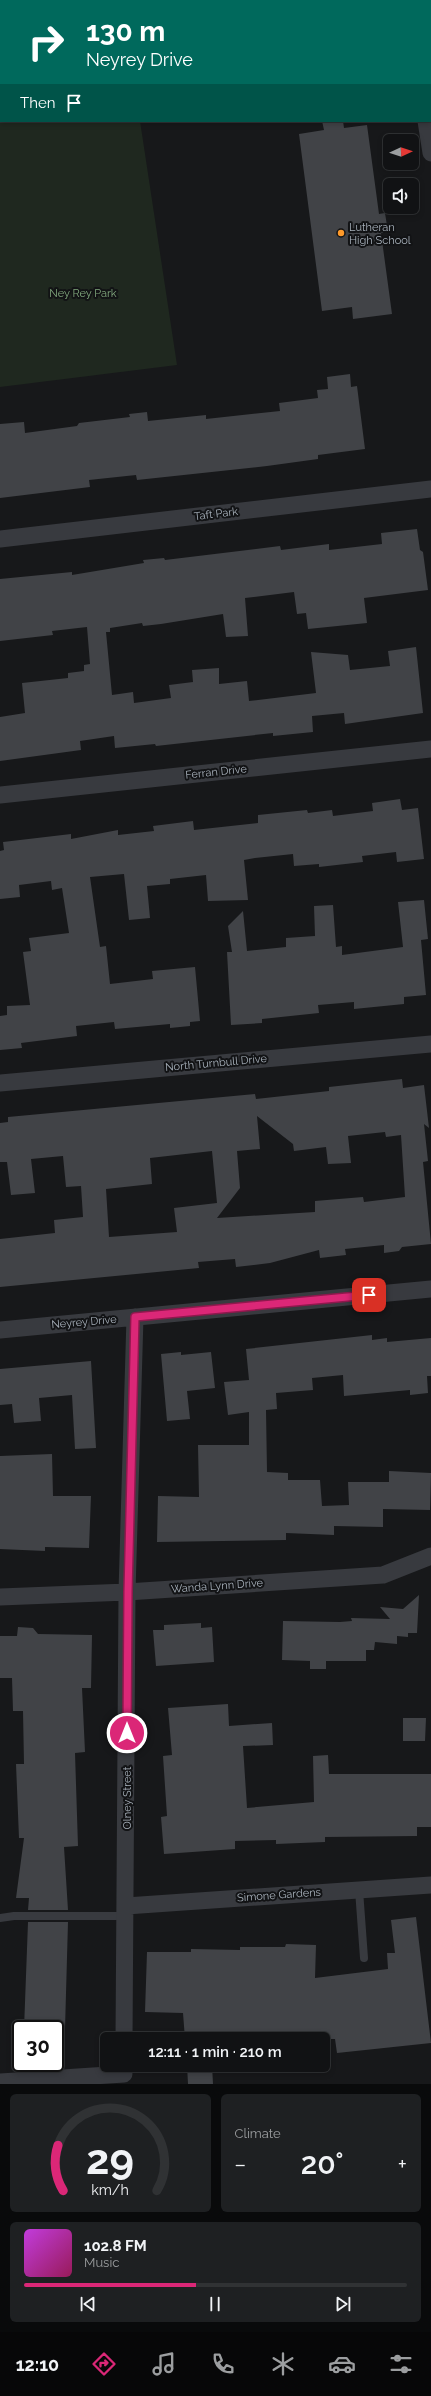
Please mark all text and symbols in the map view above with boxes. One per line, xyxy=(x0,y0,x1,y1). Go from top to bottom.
text: 130 m xyxy=(86,15,165,48)
icon: right xyxy=(20,16,72,68)
text: Neyrey Drive xyxy=(86,49,193,70)
icon: arrive xyxy=(63,92,85,114)
text: Then xyxy=(20,94,55,112)
north arrow xyxy=(383,134,419,170)
map controls xyxy=(383,134,419,214)
button: sound xyxy=(383,178,419,214)
place label: Lutheran High School xyxy=(349,221,411,247)
marker: Lutheran High School xyxy=(336,228,346,238)
park label: Ney Rey Park xyxy=(49,287,117,300)
street label: Taft Park xyxy=(193,505,239,523)
street label: Ferran Drive xyxy=(185,762,248,782)
street label: North Turnbull Drive xyxy=(165,1052,268,1074)
pin xyxy=(352,1278,386,1312)
icon: arrive xyxy=(358,1284,380,1306)
street label: Neyrey Drive xyxy=(51,1313,118,1331)
street label: Wanda Lynn Drive xyxy=(170,1576,264,1596)
position arrow xyxy=(106,1712,148,1754)
street label: Olney Street xyxy=(121,1766,134,1829)
street label: Simone Gardens xyxy=(237,1886,321,1904)
speed limit sign: 30 xyxy=(12,2020,64,2072)
text: 12:11 · 1 min · 210 m xyxy=(148,2043,282,2061)
text: Climate xyxy=(235,2126,281,2141)
text: 29 xyxy=(86,2135,134,2184)
text: 20° xyxy=(301,2146,343,2181)
text: − xyxy=(235,2151,246,2177)
text: + xyxy=(398,2151,407,2177)
text: km/h xyxy=(91,2182,129,2198)
text: 102.8 FM xyxy=(84,2237,147,2255)
text: Music xyxy=(84,2255,119,2270)
icon: previous xyxy=(77,2293,99,2315)
icon: pause xyxy=(204,2293,226,2315)
icon: next xyxy=(332,2293,354,2315)
icon: directions xyxy=(90,2350,118,2378)
icon: music xyxy=(150,2350,178,2378)
icon: phone xyxy=(209,2350,237,2378)
icon: climate xyxy=(269,2350,297,2378)
icon: car xyxy=(328,2350,356,2378)
icon: filters xyxy=(387,2350,415,2378)
text: 12:10 xyxy=(16,2354,59,2375)

